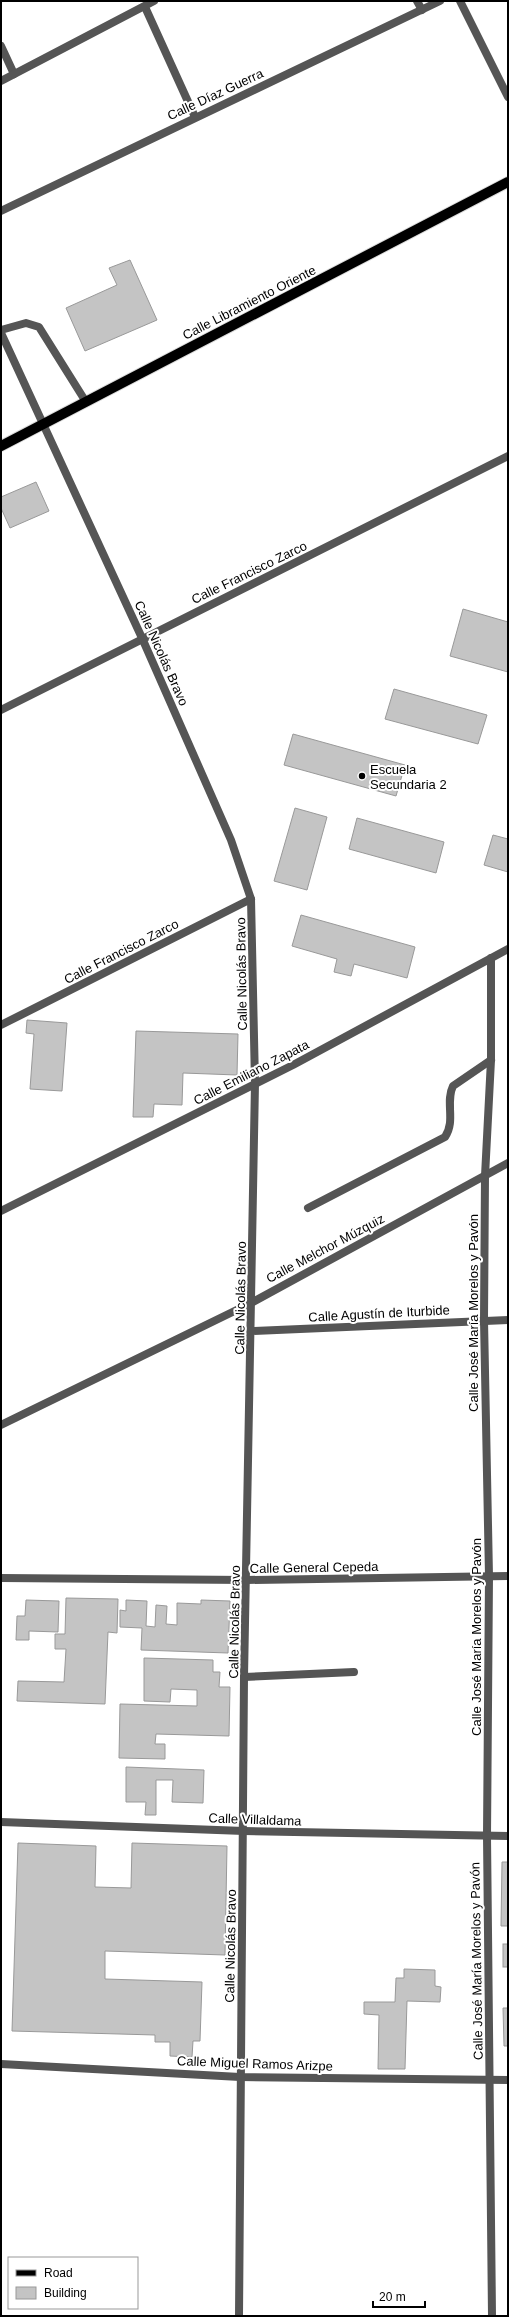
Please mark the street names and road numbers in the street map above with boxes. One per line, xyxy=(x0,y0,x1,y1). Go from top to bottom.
street label: Calle Díaz Guerra xyxy=(165,65,266,123)
street label: Calle Libramiento Oriente xyxy=(180,262,318,343)
street label: Calle Francisco Zarco xyxy=(189,538,309,607)
street label: Calle Nicolás Bravo xyxy=(132,598,191,708)
street label: Calle Francisco Zarco xyxy=(61,916,181,987)
street label: Calle Nicolás Bravo xyxy=(233,917,250,1031)
street label: Calle Emiliano Zapata xyxy=(191,1037,312,1108)
street label: Calle Melchor Múzquiz xyxy=(264,1211,387,1286)
street label: Calle José María Morelos y Pavón xyxy=(466,1214,481,1412)
street label: Calle Nicolás Bravo xyxy=(232,1241,249,1355)
street label: Calle Agustín de Iturbide xyxy=(308,1302,450,1325)
street label: Calle José María Morelos y Pavón xyxy=(469,1538,484,1736)
street label: Calle General Cepeda xyxy=(250,1559,379,1576)
street label: Calle Nicolás Bravo xyxy=(226,1565,243,1679)
street label: Calle Villaldama xyxy=(208,1810,302,1829)
street label: Calle José María Morelos y Pavón xyxy=(467,1862,486,2060)
street label: Calle Nicolás Bravo xyxy=(222,1889,239,2003)
street label: Calle Miguel Ramos Arizpe xyxy=(177,2053,333,2074)

